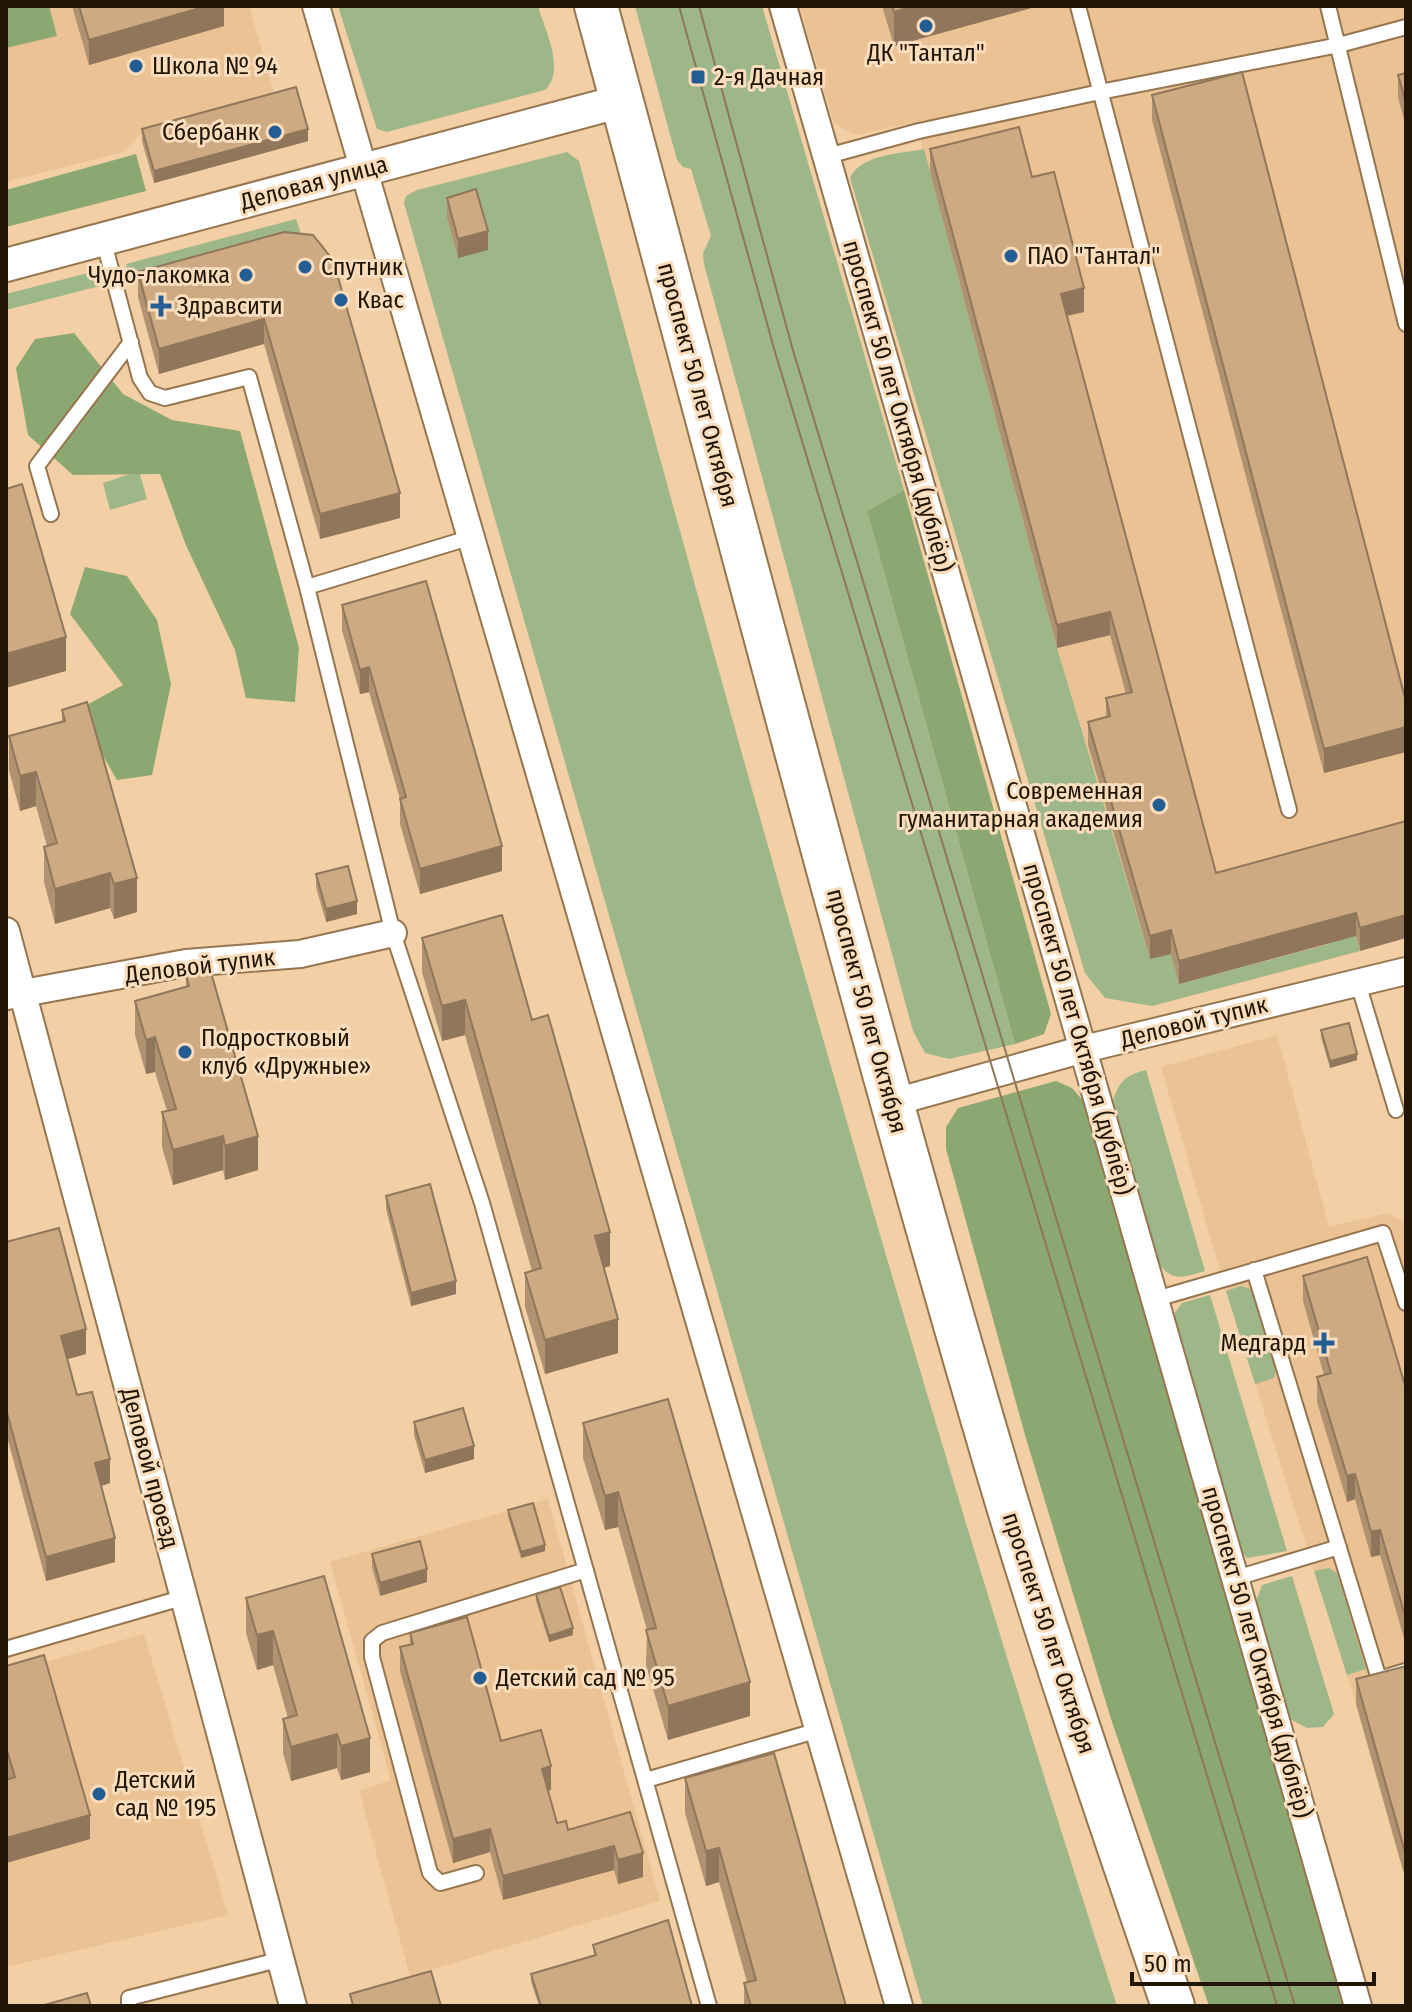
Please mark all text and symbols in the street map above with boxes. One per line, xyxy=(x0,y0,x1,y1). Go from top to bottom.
marker: ДК "Тантал" xyxy=(917,17,935,35)
place label: ДК "Тантал" xyxy=(866,39,985,67)
place label: Школа № 94 xyxy=(152,52,278,80)
marker: Школа № 94 xyxy=(127,57,145,75)
place label: 2-я Дачная xyxy=(714,63,824,91)
marker: 2-я Дачная xyxy=(689,68,707,86)
place label: Сбербанк xyxy=(162,118,260,146)
marker: Сбербанк xyxy=(266,123,284,141)
street label: Деловая улица xyxy=(236,150,391,216)
street label: проспект 50 лет Октября (дублёр) xyxy=(837,237,959,575)
place label: ПАО "Тантал" xyxy=(1027,242,1160,270)
marker: ПАО "Тантал" xyxy=(1002,247,1020,265)
place label: Спутник xyxy=(321,253,404,281)
marker: Спутник xyxy=(296,258,314,276)
street label: проспект 50 лет Октября xyxy=(652,260,744,510)
place label: Чудо-лакомка xyxy=(88,261,230,289)
marker: Чудо-лакомка xyxy=(237,266,255,284)
place label: Квас xyxy=(357,286,404,314)
marker: Квас xyxy=(332,291,350,309)
place label: Здравсити xyxy=(177,292,283,320)
marker: Здравсити xyxy=(152,297,170,315)
place label: Современная гуманитарная академия xyxy=(898,777,1143,833)
marker: Современная гуманитарная академия xyxy=(1150,796,1168,814)
street label: проспект 50 лет Октября (дублёр) xyxy=(1017,860,1139,1198)
street label: проспект 50 лет Октября xyxy=(821,886,913,1136)
street label: Деловой тупик xyxy=(123,943,277,989)
street label: Деловой тупик xyxy=(1117,990,1271,1054)
place label: Подростковый клуб «Дружные» xyxy=(201,1024,371,1080)
marker: Подростковый клуб «Дружные» xyxy=(176,1043,194,1061)
place label: Медгард xyxy=(1220,1329,1306,1357)
marker: Медгард xyxy=(1313,1332,1335,1354)
street label: Деловой проезд xyxy=(115,1384,185,1551)
street label: проспект 50 лет Октября (дублёр) xyxy=(1196,1483,1318,1821)
street label: проспект 50 лет Октября xyxy=(997,1509,1101,1757)
place label: Детский сад № 95 xyxy=(495,1664,675,1692)
marker: Детский сад № 95 xyxy=(471,1669,489,1687)
place label: Детский сад № 195 xyxy=(114,1766,216,1822)
marker: Детский сад № 195 xyxy=(90,1785,108,1803)
scale bar xyxy=(1132,1936,1374,1986)
text: 50 m xyxy=(1144,1950,1192,1978)

